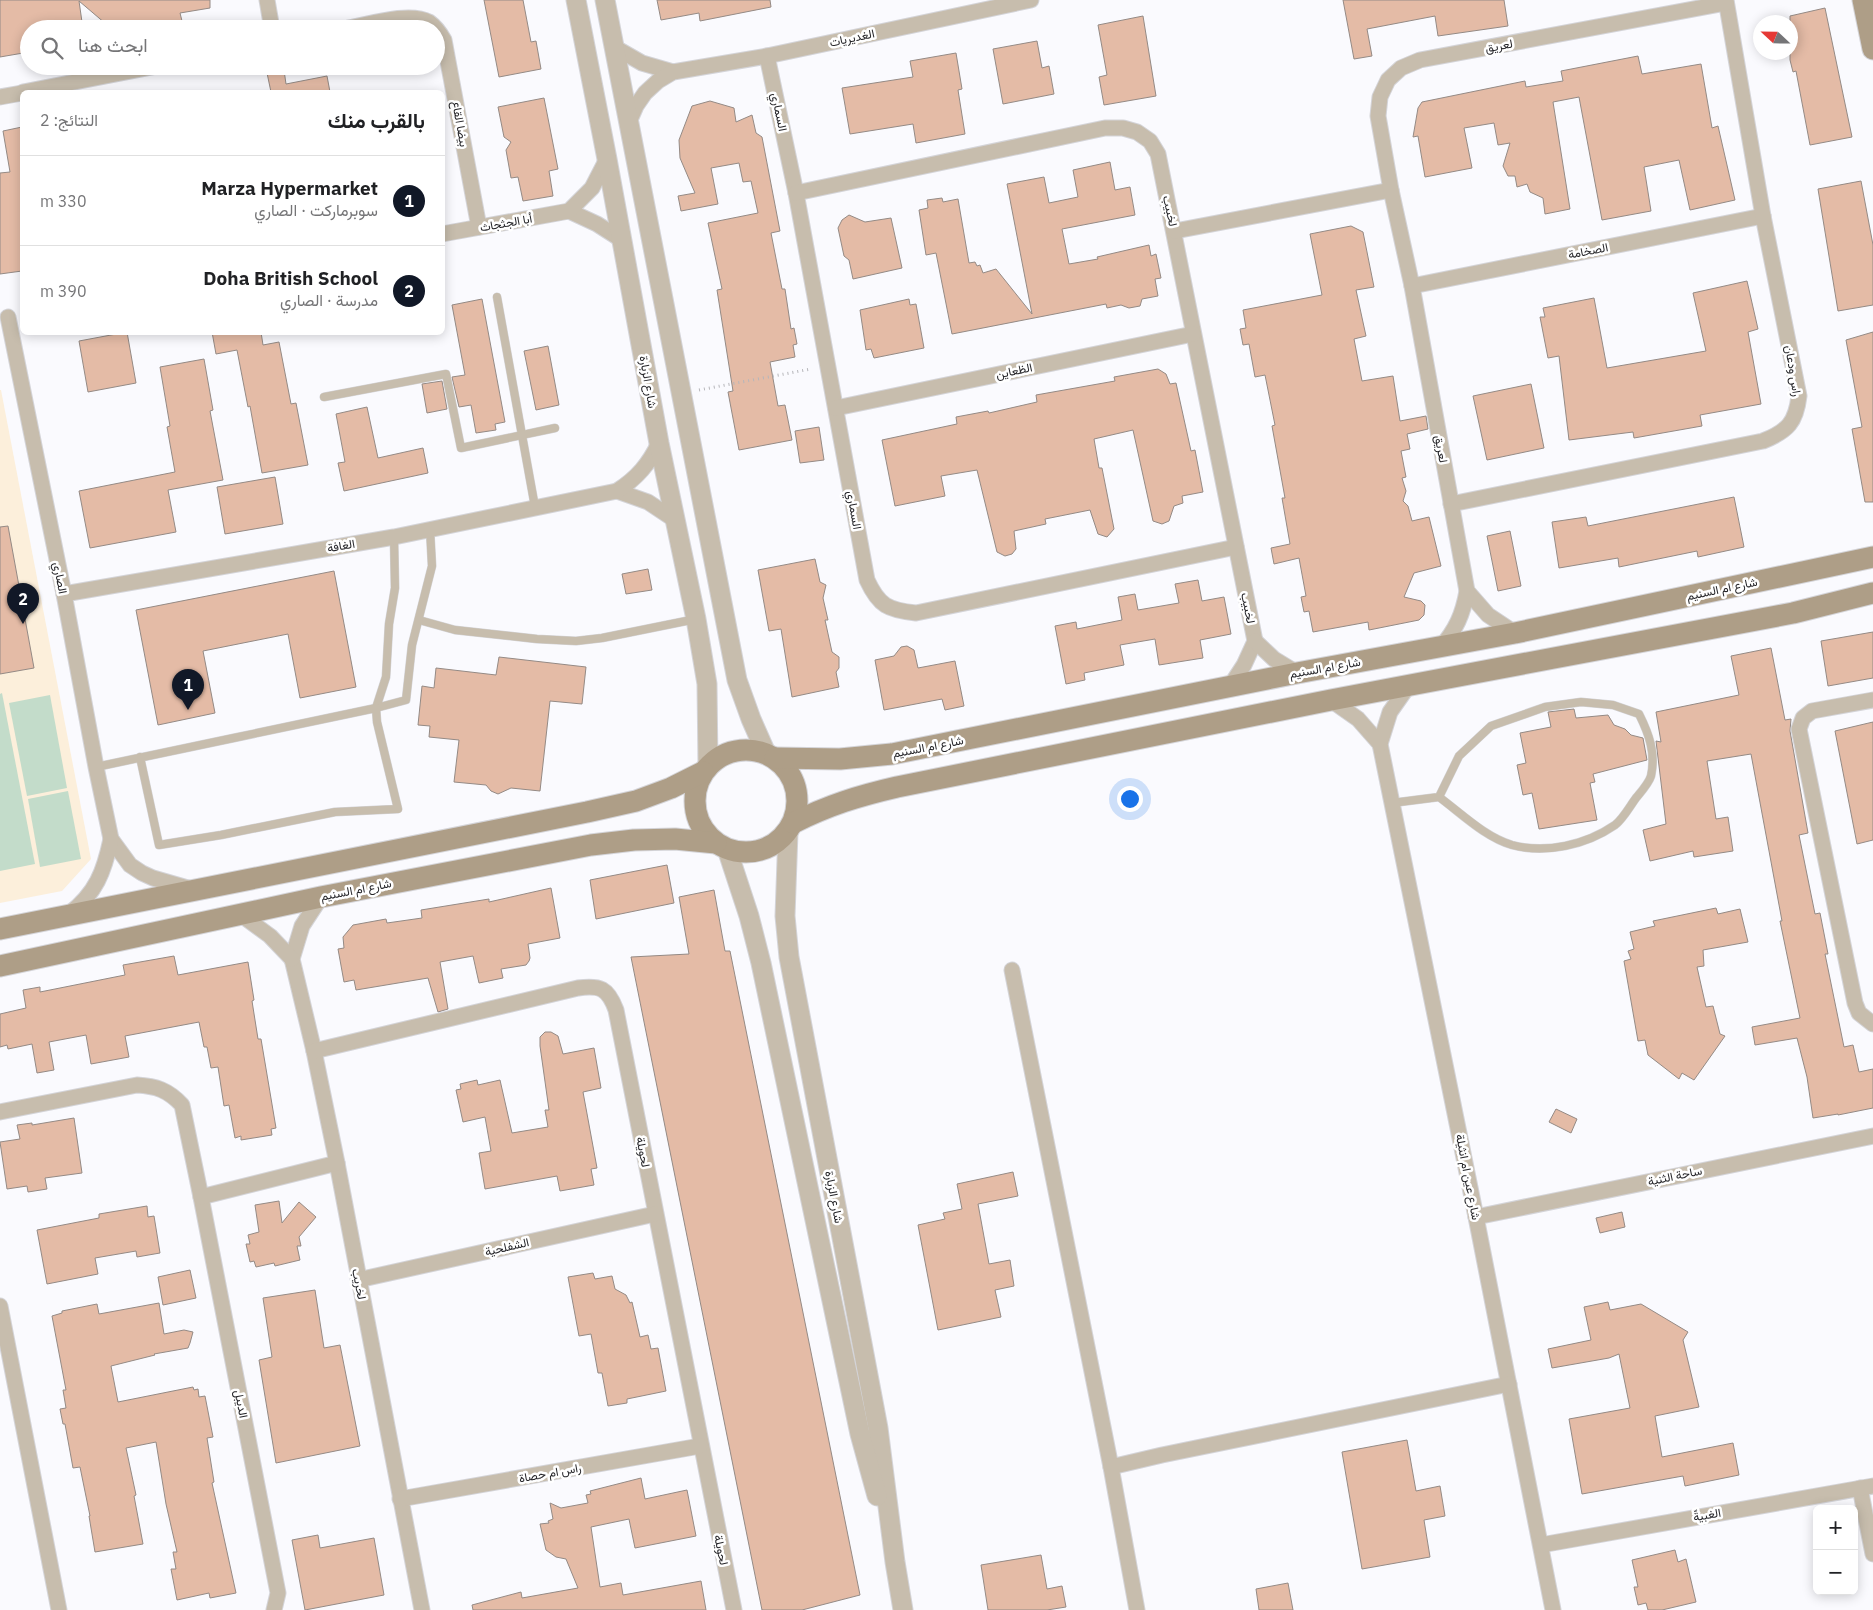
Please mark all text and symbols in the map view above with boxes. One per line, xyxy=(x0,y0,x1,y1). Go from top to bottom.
north arrow xyxy=(1753,15,1798,60)
search box xyxy=(20,20,445,75)
street label: الغديريات xyxy=(828,25,876,51)
text: ابحث هنا xyxy=(78,33,148,57)
icon: search xyxy=(38,34,66,62)
street label: لعريق xyxy=(1484,35,1514,57)
street label: السماري xyxy=(765,91,791,133)
street label: بيضا القاع xyxy=(447,100,472,148)
text: بالقرب منك xyxy=(328,106,425,134)
text: النتائج: 2 xyxy=(40,110,98,130)
text: Marza Hypermarket xyxy=(201,176,378,200)
text: 330 m xyxy=(40,191,87,211)
text: 1 xyxy=(404,191,414,211)
street label: لخبيب xyxy=(1160,194,1181,228)
text: سوبرماركت · الصاري xyxy=(254,200,378,220)
street label: أبا الجثجاث xyxy=(479,210,533,234)
street label: الصخامة xyxy=(1567,239,1609,262)
text: Doha British School xyxy=(203,266,378,290)
text: 390 m xyxy=(40,281,87,301)
text: 2 xyxy=(404,281,414,301)
text: مدرسة · الصاري xyxy=(280,290,378,310)
street label: راس ودعان xyxy=(1781,344,1805,398)
street label: شارع الزبارة xyxy=(635,355,660,410)
street label: الظعاين xyxy=(994,359,1034,383)
street label: لعريق xyxy=(1431,434,1451,464)
street label: السماري xyxy=(841,489,865,531)
street label: الغافة xyxy=(326,536,356,555)
street label: الصاري xyxy=(47,561,71,596)
street label: شارع ام السنيم xyxy=(1685,574,1759,605)
pin: 2 xyxy=(7,583,39,624)
street label: لخبيب xyxy=(1238,591,1259,625)
street label: شارع ام السنيم xyxy=(1288,654,1362,683)
pin: 1 xyxy=(172,669,204,710)
street label: شارع ام السنيم xyxy=(891,732,965,763)
your location xyxy=(1117,786,1143,812)
street label: شارع ام السنيم xyxy=(319,875,393,906)
street label: شارع عين ام انثيلة xyxy=(1451,1133,1484,1221)
street label: لحويلة xyxy=(632,1135,654,1169)
street label: ساحة الثنية xyxy=(1646,1162,1703,1189)
street label: شارع الزبارة xyxy=(820,1169,847,1225)
street label: الشفلحية xyxy=(483,1234,530,1259)
street label: لخريب xyxy=(348,1267,370,1301)
street label: الديبل xyxy=(230,1388,252,1420)
street label: راس ام حصاة xyxy=(518,1460,582,1486)
street label: الغبيةّ xyxy=(1692,1504,1722,1524)
map controls xyxy=(1813,1505,1858,1595)
button: + xyxy=(1813,1505,1858,1550)
street label: لحويلة xyxy=(710,1533,732,1567)
button: − xyxy=(1813,1550,1858,1595)

